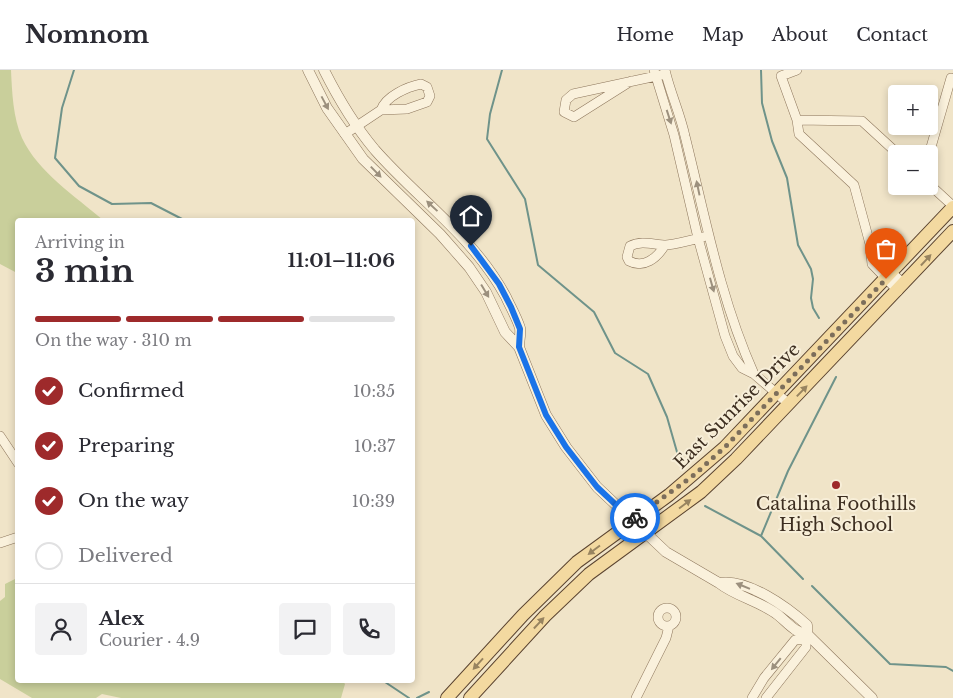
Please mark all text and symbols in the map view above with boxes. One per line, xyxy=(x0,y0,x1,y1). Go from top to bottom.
text: Nomnom xyxy=(25,20,149,49)
text: Home xyxy=(616,24,674,46)
text: Map xyxy=(702,24,744,46)
text: About xyxy=(772,24,828,46)
text: Contact xyxy=(856,24,928,46)
map controls xyxy=(888,85,938,195)
button: + xyxy=(888,85,938,135)
one-way arrow xyxy=(321,96,329,110)
one-way arrow xyxy=(665,109,673,124)
button: − xyxy=(888,145,938,195)
one-way arrow xyxy=(370,165,382,177)
one-way arrow xyxy=(693,179,701,195)
pin xyxy=(450,195,492,246)
one-way arrow xyxy=(426,200,438,212)
icon: home xyxy=(457,202,485,230)
pin xyxy=(865,228,907,279)
text: Arriving in xyxy=(35,232,125,252)
icon: bag xyxy=(872,235,900,263)
text: 11:01–11:06 xyxy=(287,249,395,272)
text: 3 min xyxy=(35,251,134,291)
one-way arrow xyxy=(920,255,932,267)
one-way arrow xyxy=(708,278,716,293)
one-way arrow xyxy=(480,284,490,298)
text: On the way · 310 m xyxy=(35,330,192,350)
street label: East Sunrise Drive xyxy=(669,338,805,474)
icon: check xyxy=(35,377,63,405)
text: Confirmed xyxy=(78,379,184,402)
text: 10:35 xyxy=(353,381,395,401)
one-way arrow xyxy=(796,385,808,397)
icon: check xyxy=(35,432,63,460)
text: Preparing xyxy=(78,434,174,457)
text: 10:37 xyxy=(354,436,395,456)
marker: Catalina Foothills High School xyxy=(830,479,842,491)
icon: check xyxy=(35,487,63,515)
text: On the way xyxy=(78,489,189,512)
text: 10:39 xyxy=(352,491,395,511)
courier xyxy=(610,493,660,543)
place label: Catalina Foothills High School xyxy=(756,493,916,536)
one-way arrow xyxy=(678,498,691,509)
icon: bike xyxy=(621,504,649,532)
text: Delivered xyxy=(78,544,173,567)
one-way arrow xyxy=(588,544,601,555)
one-way arrow xyxy=(736,582,751,590)
button: person xyxy=(35,603,87,655)
button: chat xyxy=(279,603,331,655)
button: phone xyxy=(343,603,395,655)
text: Alex xyxy=(99,607,144,630)
one-way arrow xyxy=(533,617,544,630)
text: Courier · 4.9 xyxy=(99,630,200,650)
one-way arrow xyxy=(472,657,484,669)
one-way arrow xyxy=(770,657,781,670)

